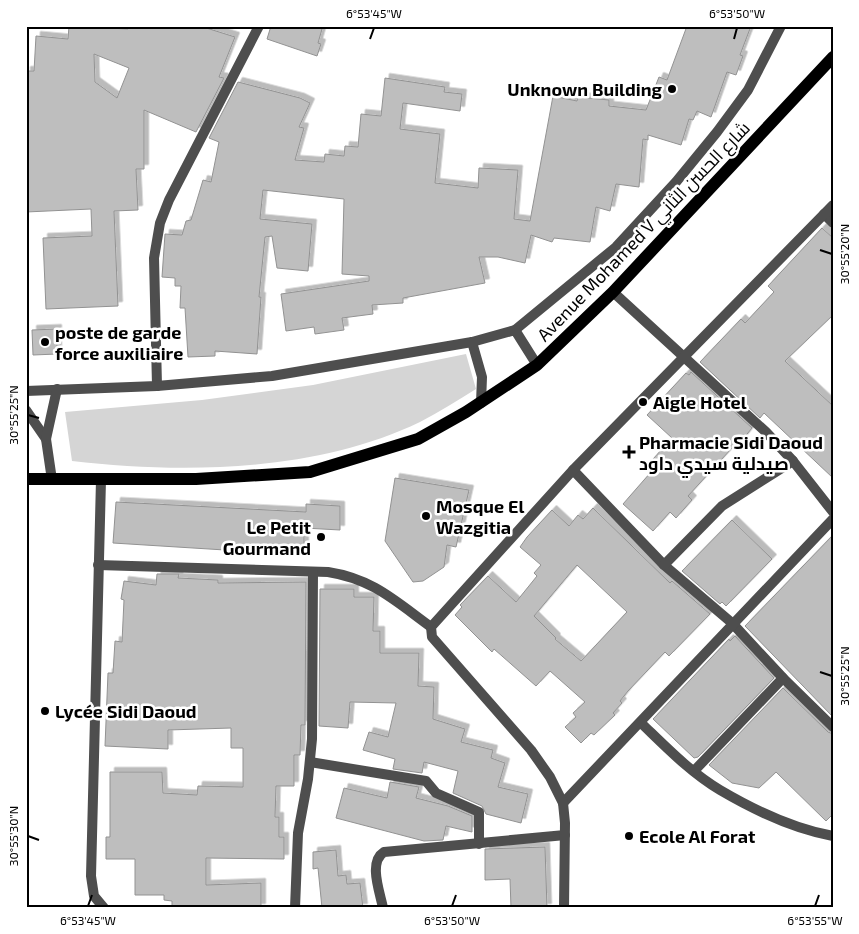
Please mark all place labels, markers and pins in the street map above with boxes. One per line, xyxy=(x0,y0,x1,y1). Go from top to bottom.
place label: Unknown Building xyxy=(507,78,663,100)
marker: Unknown Building xyxy=(666,83,678,95)
place label: poste de garde force auxiliaire xyxy=(55,321,183,364)
marker: poste de garde force auxiliaire xyxy=(39,336,51,348)
place label: Aigle Hotel xyxy=(653,391,747,413)
marker: Aigle Hotel xyxy=(637,396,649,408)
place label: Pharmacie Sidi Daoud صيدلية سيدي داود xyxy=(639,431,823,478)
marker: Pharmacie Sidi Daoud صيدلية سيدي داود xyxy=(623,446,635,458)
place label: Mosque El Wazgitia xyxy=(436,495,524,538)
marker: Mosque El Wazgitia xyxy=(420,510,432,522)
place label: Le Petit Gourmand xyxy=(223,516,312,559)
marker: Le Petit Gourmand xyxy=(315,531,327,543)
place label: Lycée Sidi Daoud xyxy=(55,700,197,722)
marker: Lycée Sidi Daoud xyxy=(39,705,51,717)
place label: Ecole Al Forat xyxy=(639,825,756,847)
marker: Ecole Al Forat xyxy=(623,830,635,842)

